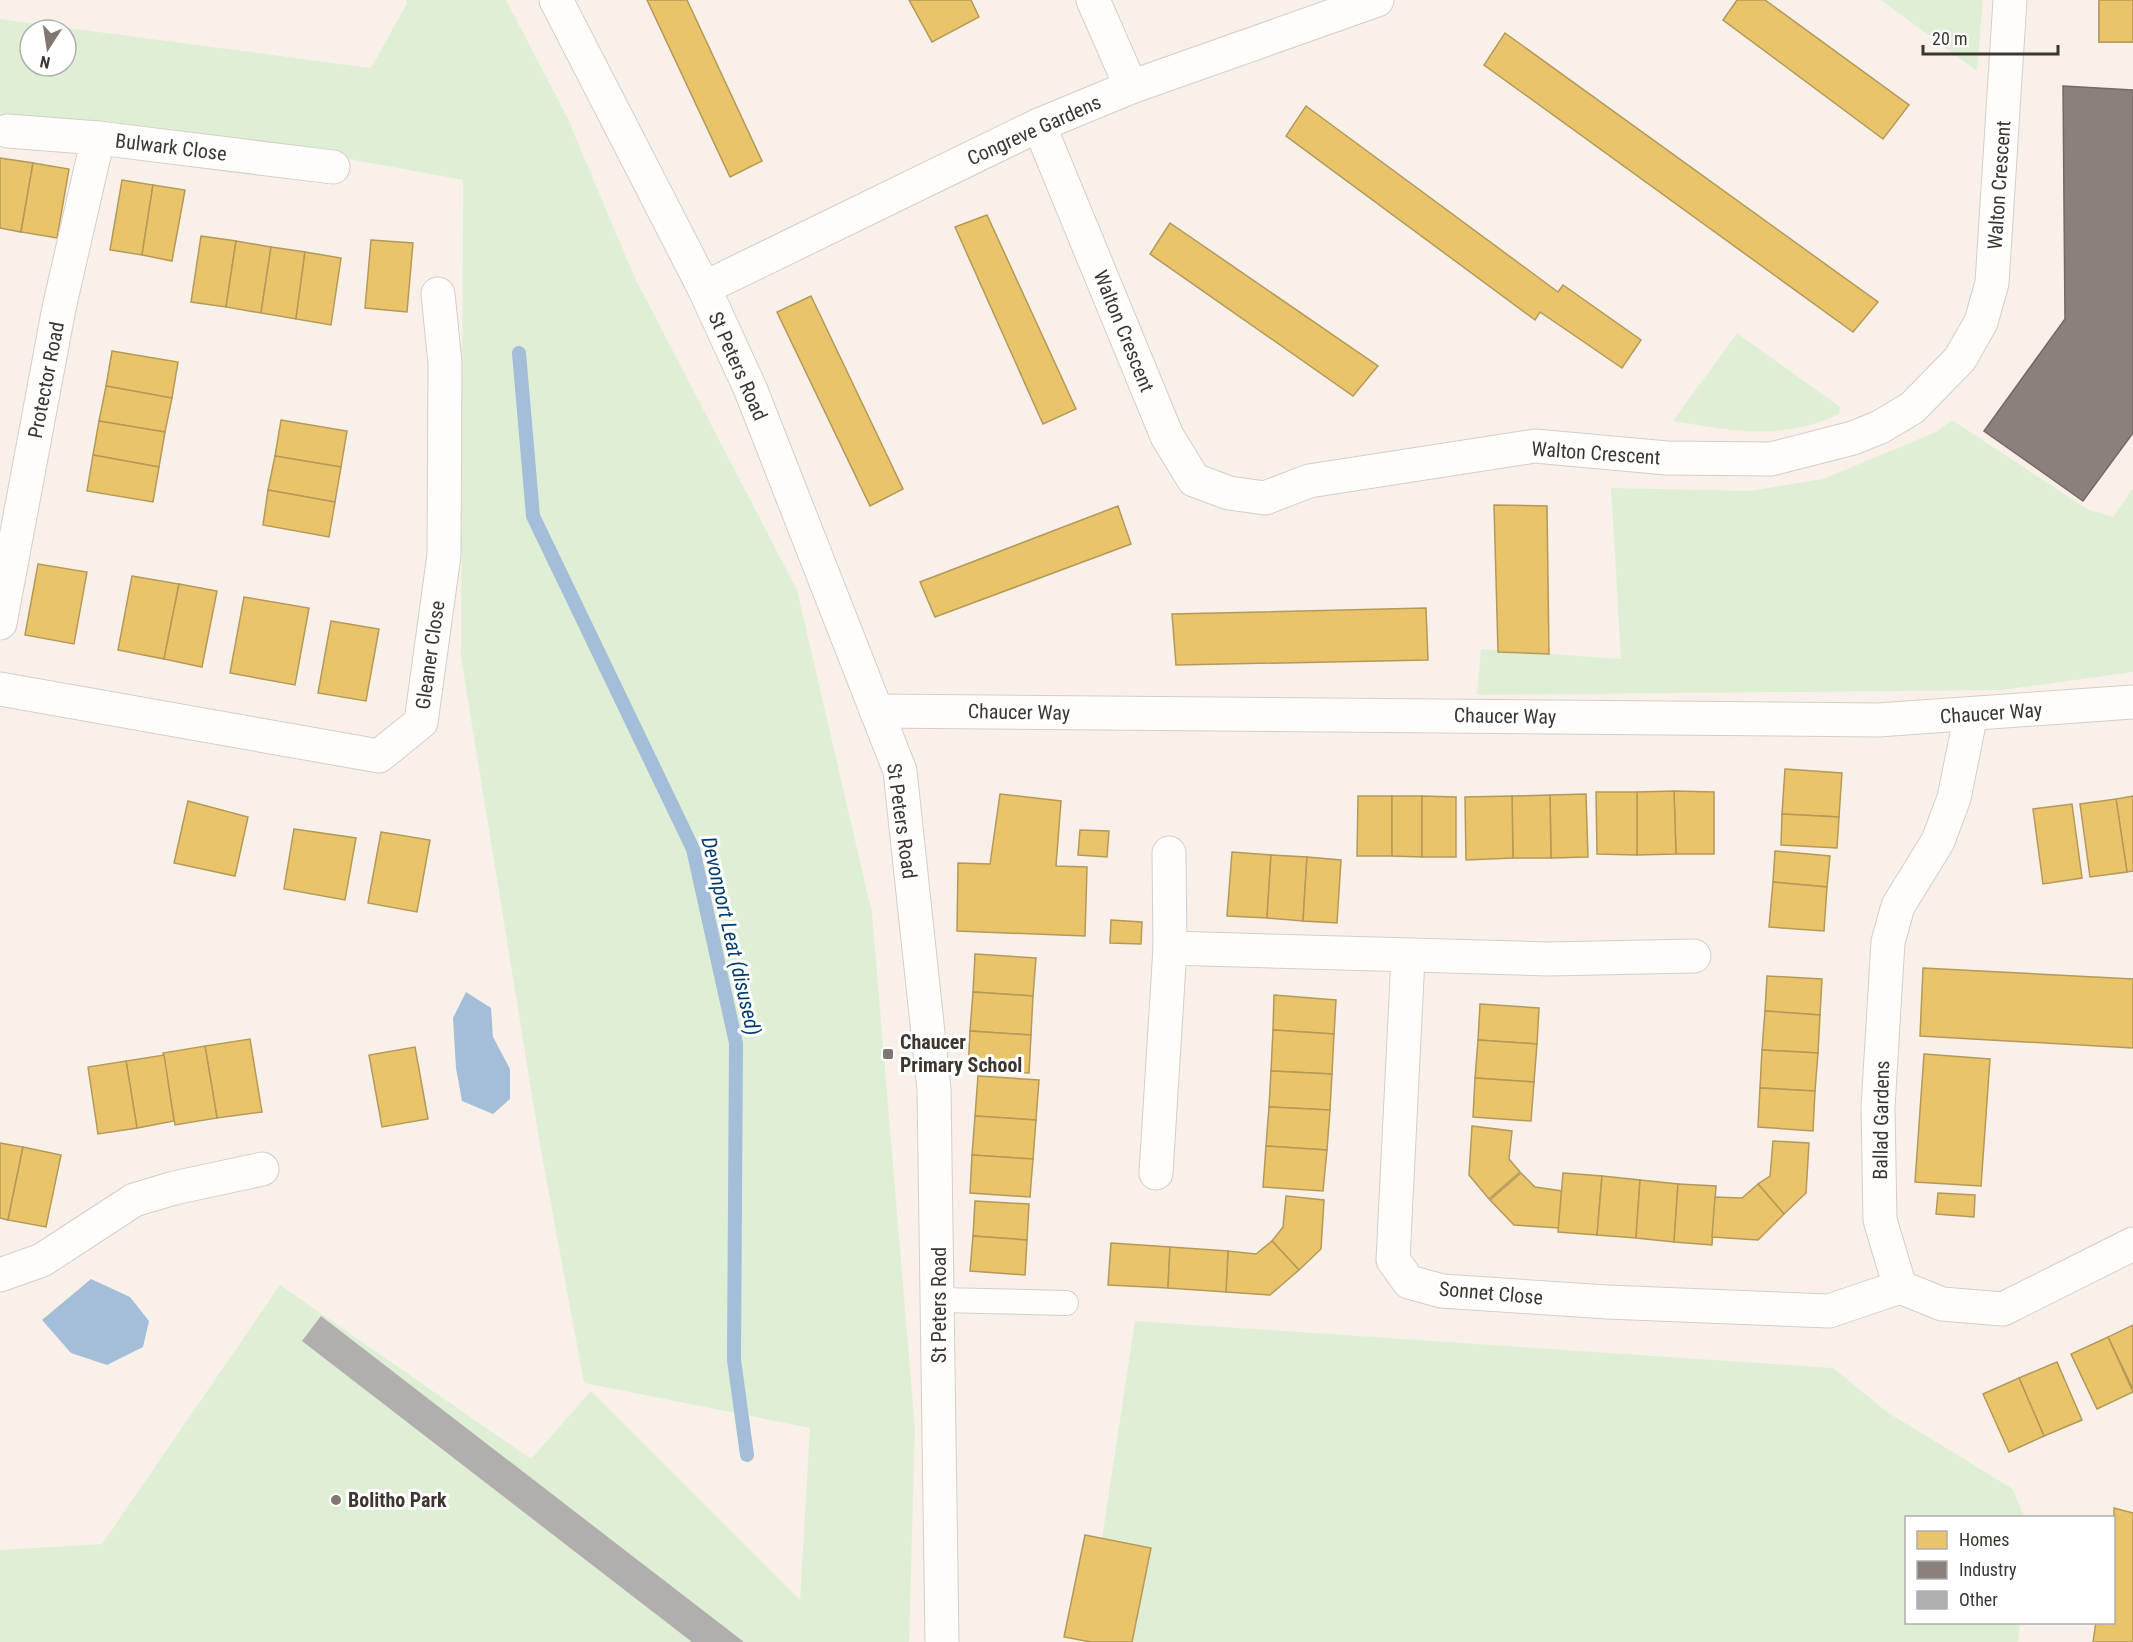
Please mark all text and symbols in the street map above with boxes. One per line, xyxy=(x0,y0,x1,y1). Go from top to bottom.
north arrow xyxy=(18,18,78,78)
scale bar xyxy=(1923,18,2058,56)
text: 20 m xyxy=(1932,28,1967,49)
text: N xyxy=(38,52,52,72)
street label: Congreve Gardens xyxy=(963,90,1105,170)
street label: Walton Crescent xyxy=(1983,120,2015,250)
street label: Bulwark Close xyxy=(114,128,228,166)
street label: Walton Crescent xyxy=(1089,267,1159,395)
street label: St Peters Road xyxy=(703,308,773,424)
street label: Protector Road xyxy=(23,320,69,440)
street label: Walton Crescent xyxy=(1531,437,1661,469)
street label: Gleaner Close xyxy=(410,599,450,711)
street label: Chaucer Way xyxy=(1939,697,2043,729)
street label: Chaucer Way xyxy=(968,699,1070,725)
street label: Chaucer Way xyxy=(1454,703,1556,729)
street label: St Peters Road xyxy=(882,762,922,880)
water label: Devonport Leat (disused) xyxy=(696,834,766,1038)
place label: Chaucer Primary School xyxy=(900,1030,1022,1077)
marker: Chaucer Primary School xyxy=(881,1047,895,1061)
street label: Ballad Gardens xyxy=(1868,1060,1894,1180)
street label: St Peters Road xyxy=(927,1247,951,1363)
street label: Sonnet Close xyxy=(1438,1277,1544,1309)
place label: Bolitho Park xyxy=(348,1488,447,1512)
marker: Bolitho Park xyxy=(329,1493,343,1507)
legend xyxy=(1905,1516,2115,1624)
text: Homes xyxy=(1959,1529,2009,1550)
text: Industry xyxy=(1959,1559,2017,1580)
text: Other xyxy=(1959,1589,1998,1610)

